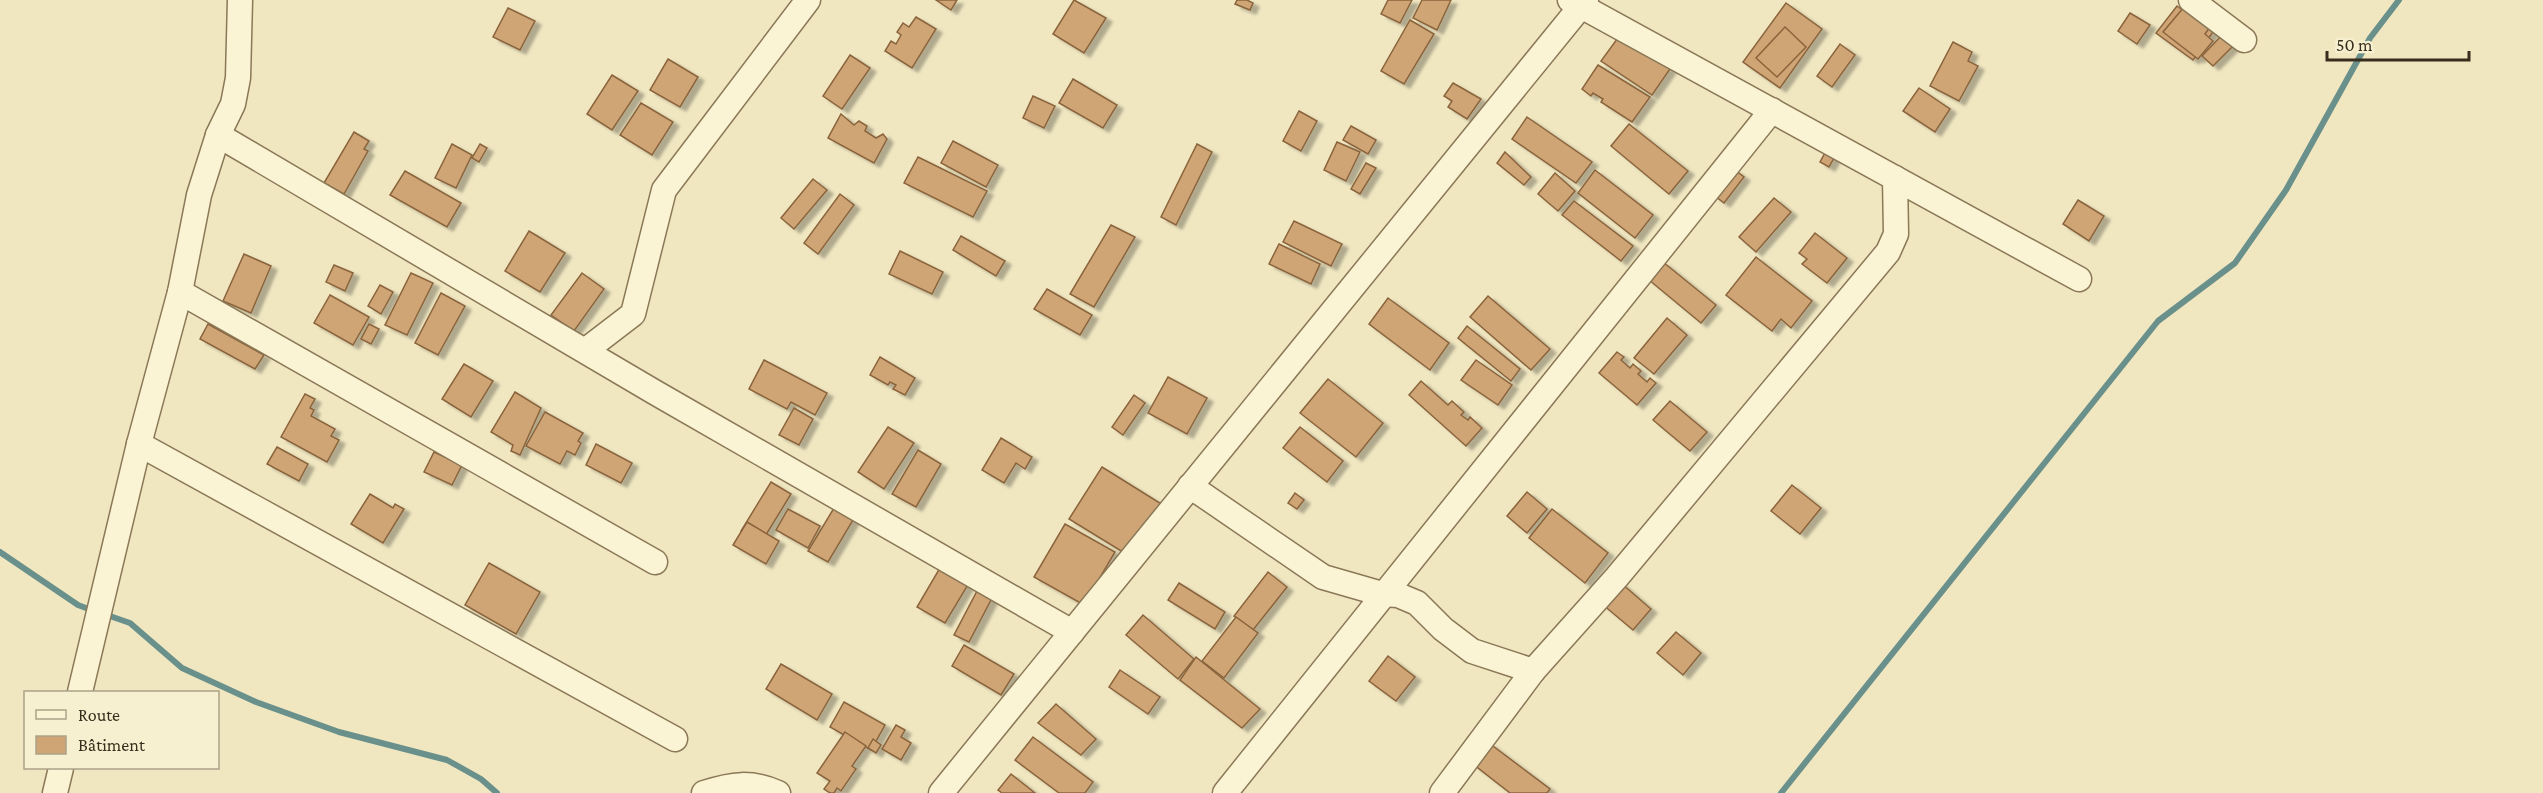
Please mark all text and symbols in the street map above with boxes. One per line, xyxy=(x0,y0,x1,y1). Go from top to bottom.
scale bar xyxy=(2327,24,2470,62)
text: 50 m xyxy=(2336,35,2373,55)
legend xyxy=(24,691,219,769)
text: Route xyxy=(78,705,120,725)
text: Bâtiment xyxy=(78,735,146,755)

